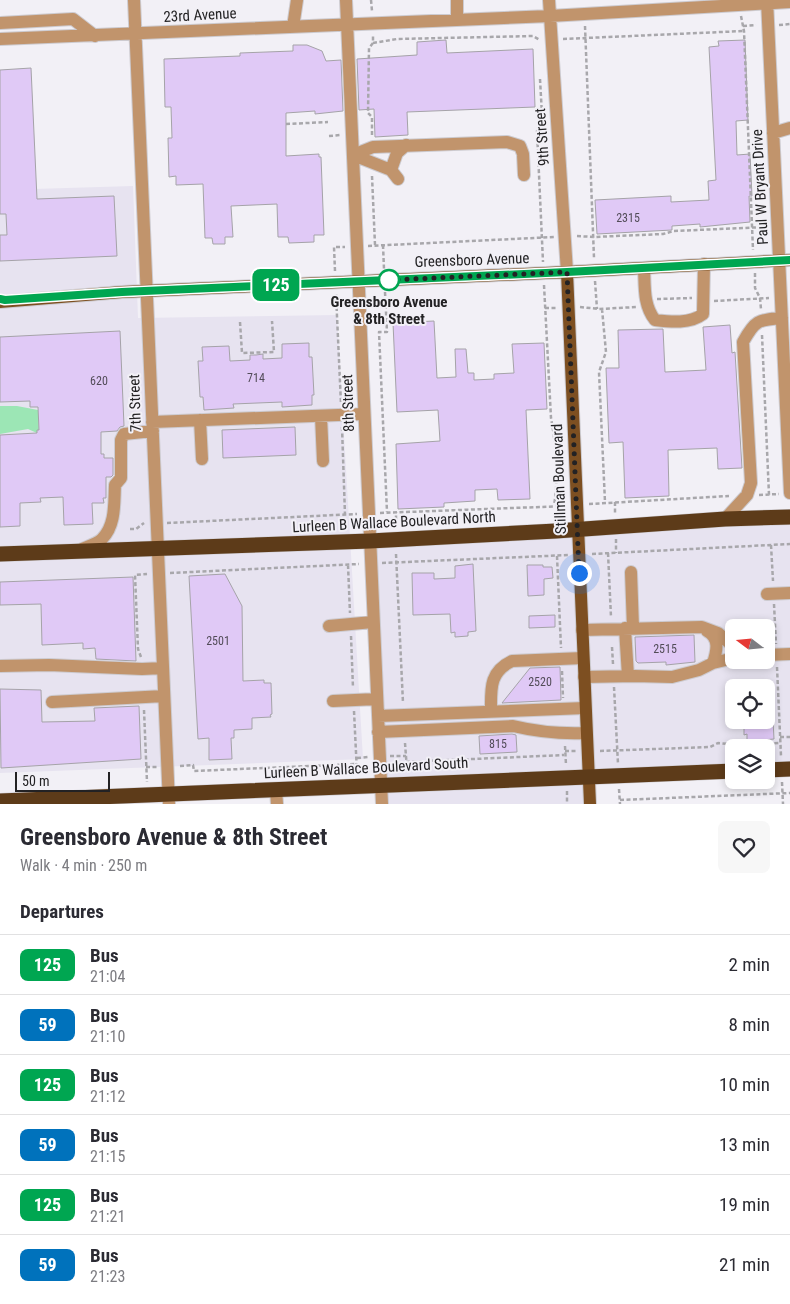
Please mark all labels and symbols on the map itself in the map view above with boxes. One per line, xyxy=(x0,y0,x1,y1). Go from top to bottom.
street label: 23rd Avenue xyxy=(163,4,237,26)
street label: 9th Street xyxy=(531,108,553,166)
street label: Paul W Bryant Drive xyxy=(748,129,772,245)
house number: 2315 xyxy=(616,211,640,225)
street label: Greensboro Avenue xyxy=(414,249,530,271)
line badge: 125 xyxy=(247,269,305,301)
marker: Greensboro Avenue & 8th Street xyxy=(378,269,400,291)
place label: Greensboro Avenue & 8th Street xyxy=(330,293,448,328)
house number: 714 xyxy=(247,371,265,385)
house number: 620 xyxy=(90,374,108,388)
street label: 7th Street xyxy=(125,374,145,432)
street label: 8th Street xyxy=(338,374,358,432)
street label: Stillman Boulevard xyxy=(548,423,570,535)
street label: Lurleen B Wallace Boulevard North xyxy=(292,508,496,536)
your location xyxy=(567,561,592,586)
north arrow xyxy=(725,619,775,669)
house number: 2501 xyxy=(206,634,230,648)
house number: 2515 xyxy=(653,642,677,656)
house number: 2520 xyxy=(528,675,552,689)
house number: 815 xyxy=(489,737,507,751)
street label: Lurleen B Wallace Boulevard South xyxy=(263,754,469,782)
scale bar xyxy=(15,769,110,792)

